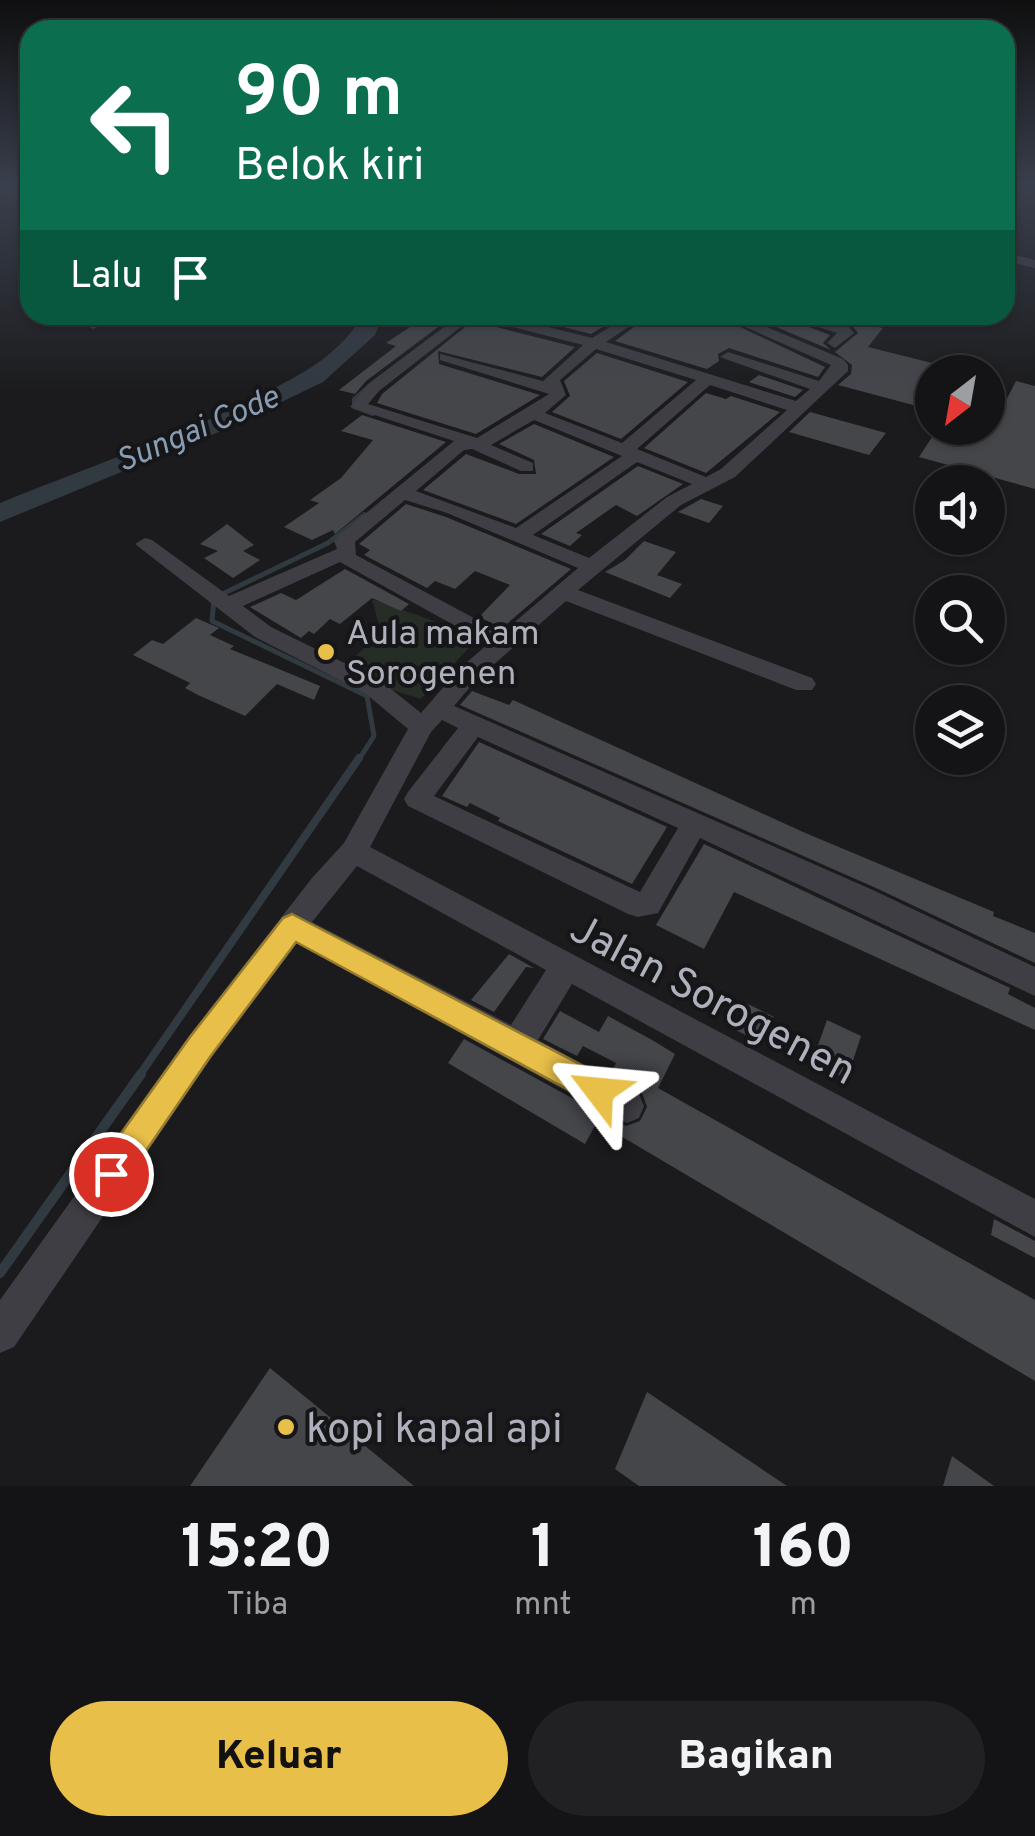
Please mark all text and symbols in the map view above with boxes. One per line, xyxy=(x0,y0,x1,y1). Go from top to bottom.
text: 90 m xyxy=(235,52,403,141)
icon: left xyxy=(70,60,200,190)
text: Belok kiri xyxy=(235,139,425,196)
icon: arrive xyxy=(163,250,218,305)
text: Lalu xyxy=(70,253,143,302)
north arrow xyxy=(915,355,1005,445)
map controls xyxy=(915,355,1005,775)
water label: Sungai Code xyxy=(111,378,286,483)
button: sound xyxy=(915,465,1005,555)
button: search xyxy=(915,575,1005,665)
place label: Aula makam Sorogenen xyxy=(346,613,540,697)
marker: Aula makam Sorogenen xyxy=(315,641,337,663)
button: layers xyxy=(915,685,1005,775)
street label: Jalan Sorogenen xyxy=(560,904,864,1100)
position arrow xyxy=(547,1039,651,1143)
pin xyxy=(69,1132,154,1217)
icon: arrive xyxy=(84,1147,139,1202)
place label: kopi kapal api xyxy=(306,1405,563,1458)
marker: kopi kapal api xyxy=(275,1416,297,1438)
text: 15:20 xyxy=(181,1513,333,1589)
text: 1 xyxy=(531,1513,555,1589)
text: 160 xyxy=(752,1513,854,1589)
text: Tiba xyxy=(226,1586,288,1626)
text: mnt xyxy=(514,1586,572,1626)
text: m xyxy=(790,1586,817,1626)
button: Keluar xyxy=(50,1701,508,1816)
button: Bagikan xyxy=(528,1701,985,1816)

